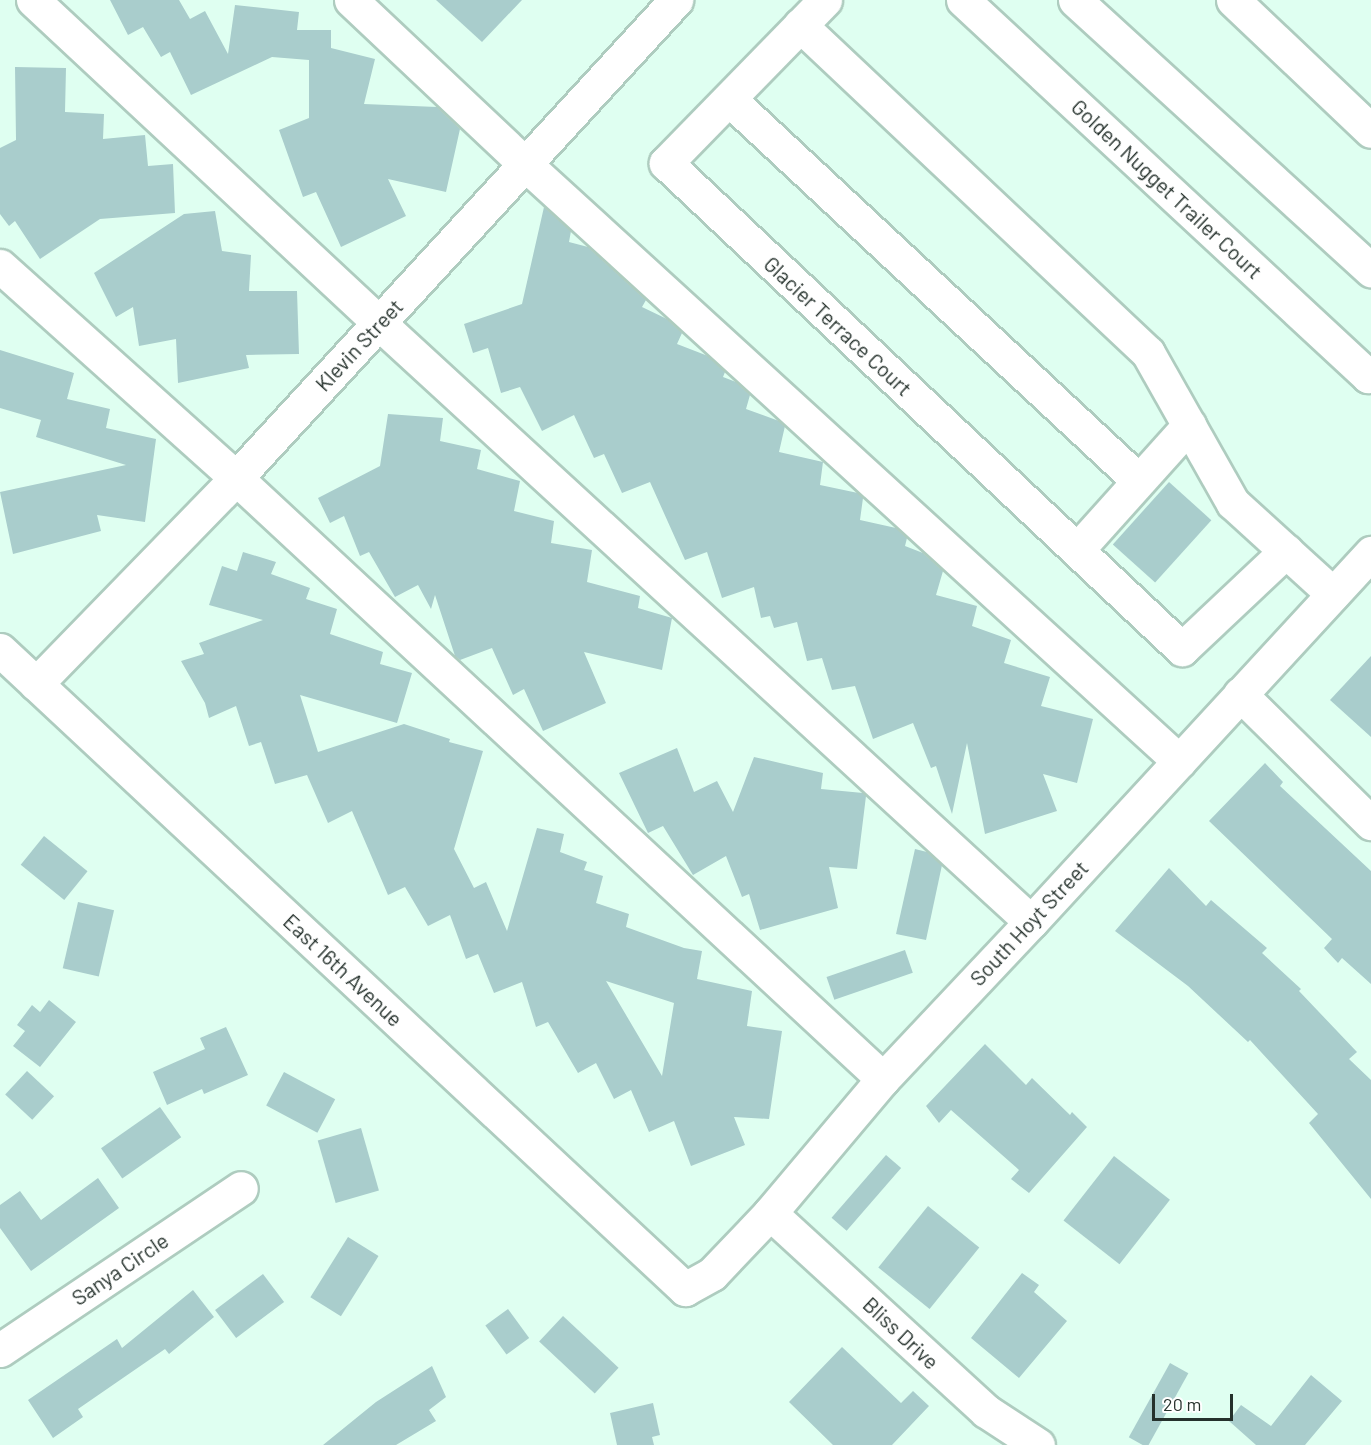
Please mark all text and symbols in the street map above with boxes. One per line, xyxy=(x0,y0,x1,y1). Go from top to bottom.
street label: Golden Nugget Trailer Court xyxy=(1066,94,1268,284)
street label: Glacier Terrace Court xyxy=(759,251,917,401)
street label: Klevin Street xyxy=(310,294,408,396)
street label: South Hoyt Street xyxy=(965,855,1093,991)
street label: East 16th Avenue xyxy=(278,908,408,1032)
street label: Sanya Circle xyxy=(67,1228,173,1310)
street label: Bliss Drive xyxy=(858,1292,944,1374)
scale bar xyxy=(1155,1382,1236,1420)
text: 20 m xyxy=(1163,1393,1201,1415)

